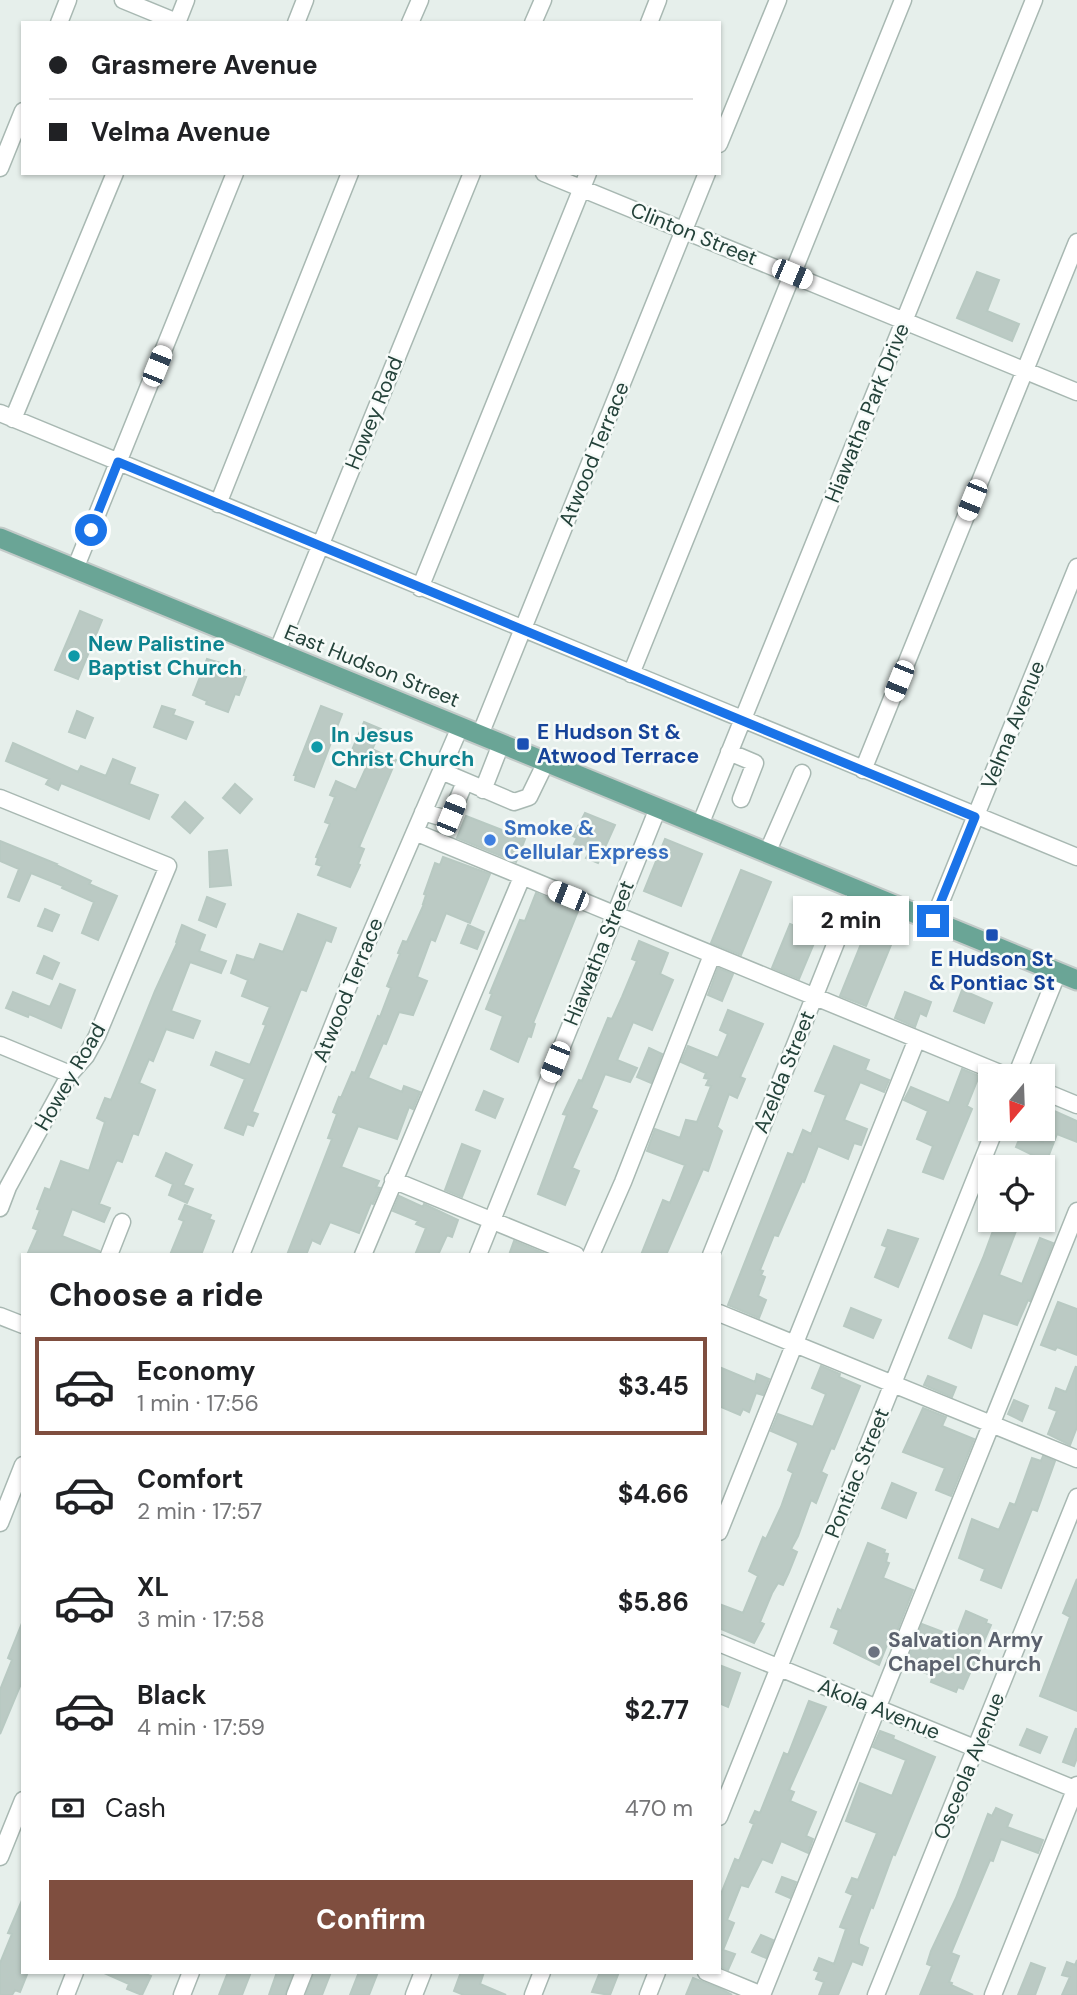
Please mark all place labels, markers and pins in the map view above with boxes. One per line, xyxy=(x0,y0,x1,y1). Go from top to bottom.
place label: New Palistine Baptist Church xyxy=(88,630,242,682)
marker: New Palistine Baptist Church xyxy=(66,648,82,664)
place label: E Hudson St & Atwood Terrace xyxy=(537,718,699,770)
place label: In Jesus Christ Church xyxy=(331,721,474,773)
marker: E Hudson St & Atwood Terrace xyxy=(515,736,531,752)
marker: In Jesus Christ Church xyxy=(309,739,325,755)
place label: Smoke & Cellular Express xyxy=(504,814,669,866)
marker: Smoke & Cellular Express xyxy=(482,832,498,848)
marker: E Hudson St & Pontiac St xyxy=(984,927,1000,943)
place label: E Hudson St & Pontiac St xyxy=(929,945,1055,997)
place label: Salvation Army Chapel Church xyxy=(888,1626,1043,1678)
marker: Salvation Army Chapel Church xyxy=(866,1644,882,1660)

